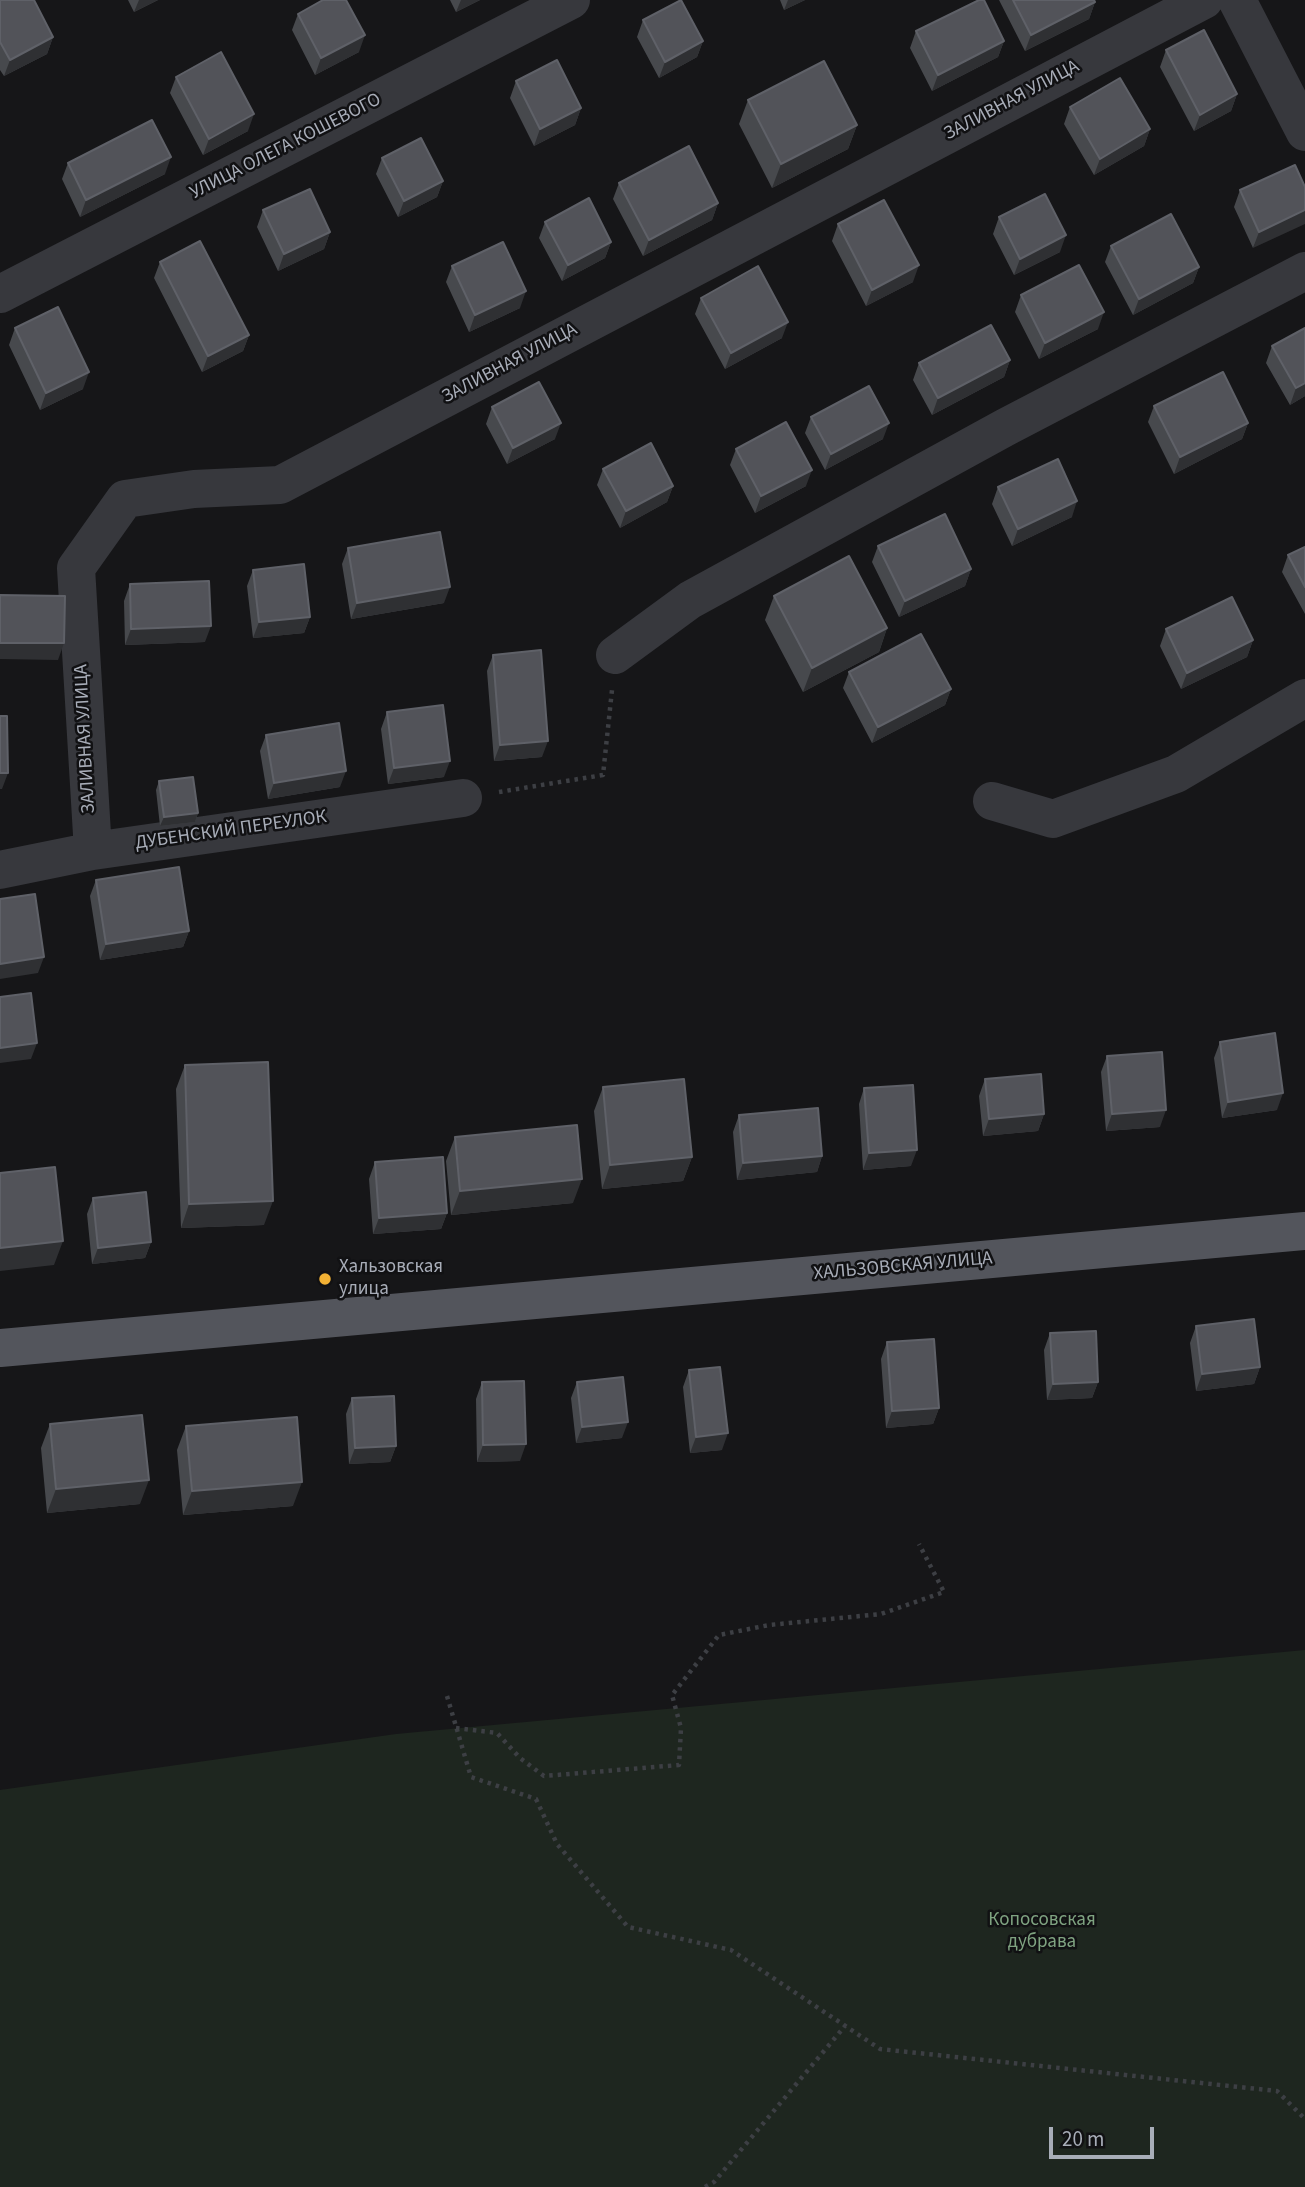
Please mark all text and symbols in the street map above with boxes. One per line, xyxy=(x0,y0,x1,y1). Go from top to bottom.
street label: ЗАЛИВНАЯ УЛИЦА xyxy=(941,56,1083,146)
street label: УЛИЦА ОЛЕГА КОШЕВОГО xyxy=(187,89,385,205)
street label: ЗАЛИВНАЯ УЛИЦА xyxy=(439,319,581,409)
street label: ЗАЛИВНАЯ УЛИЦА xyxy=(71,664,101,814)
street label: ДУБЕНСКИЙ ПЕРЕУЛОК xyxy=(134,806,328,856)
street label: ХАЛЬЗОВСКАЯ УЛИЦА xyxy=(813,1248,993,1286)
place label: Хальзовская улица xyxy=(339,1257,443,1301)
marker: Хальзовская улица xyxy=(317,1271,333,1287)
park label: Копосовская дубрава xyxy=(988,1910,1096,1954)
scale bar xyxy=(1053,2114,1158,2158)
text: 20 m xyxy=(1062,2124,1104,2154)

